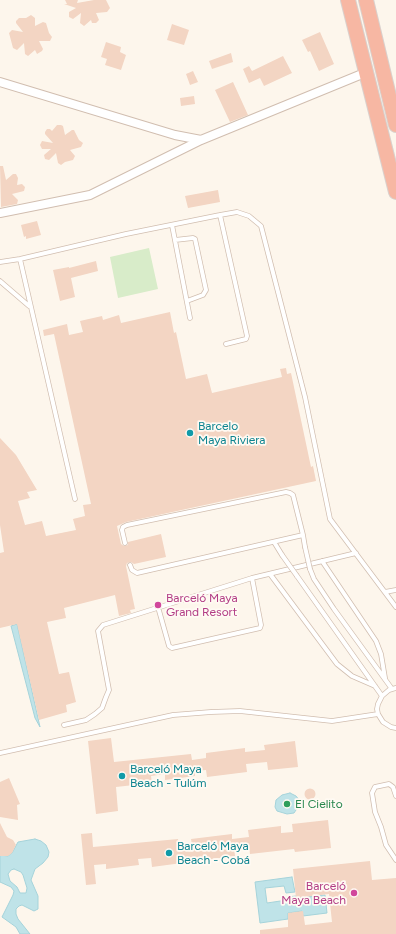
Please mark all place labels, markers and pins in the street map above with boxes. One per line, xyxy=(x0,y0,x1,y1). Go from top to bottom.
place label: Barcelo Maya Riviera xyxy=(198,419,265,447)
marker: Barcelo Maya Riviera xyxy=(185,428,195,438)
place label: Barceló Maya Grand Resort xyxy=(166,591,238,619)
marker: Barceló Maya Grand Resort xyxy=(153,600,163,610)
place label: Barceló Maya Beach - Tulúm xyxy=(130,762,206,790)
marker: Barceló Maya Beach - Tulúm xyxy=(117,771,127,781)
place label: El Cielito xyxy=(295,797,343,811)
marker: El Cielito xyxy=(282,799,292,809)
place label: Barceló Maya Beach - Cobá xyxy=(177,839,250,867)
marker: Barceló Maya Beach - Cobá xyxy=(164,848,174,858)
place label: Barceló Maya Beach xyxy=(281,879,346,907)
marker: Barceló Maya Beach xyxy=(349,888,359,898)

